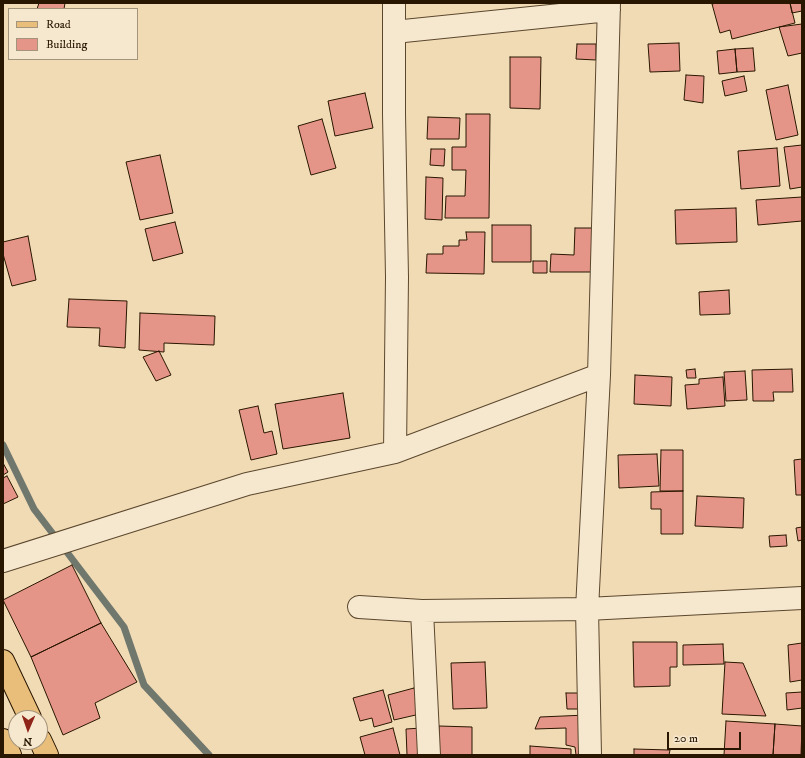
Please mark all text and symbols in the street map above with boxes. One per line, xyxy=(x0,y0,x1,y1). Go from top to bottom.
legend xyxy=(8,8,138,60)
text: Road xyxy=(46,17,71,32)
text: Building xyxy=(46,37,87,52)
north arrow xyxy=(8,710,48,750)
scale bar xyxy=(669,724,743,750)
text: 20 m xyxy=(674,731,698,746)
text: N xyxy=(23,734,32,748)

